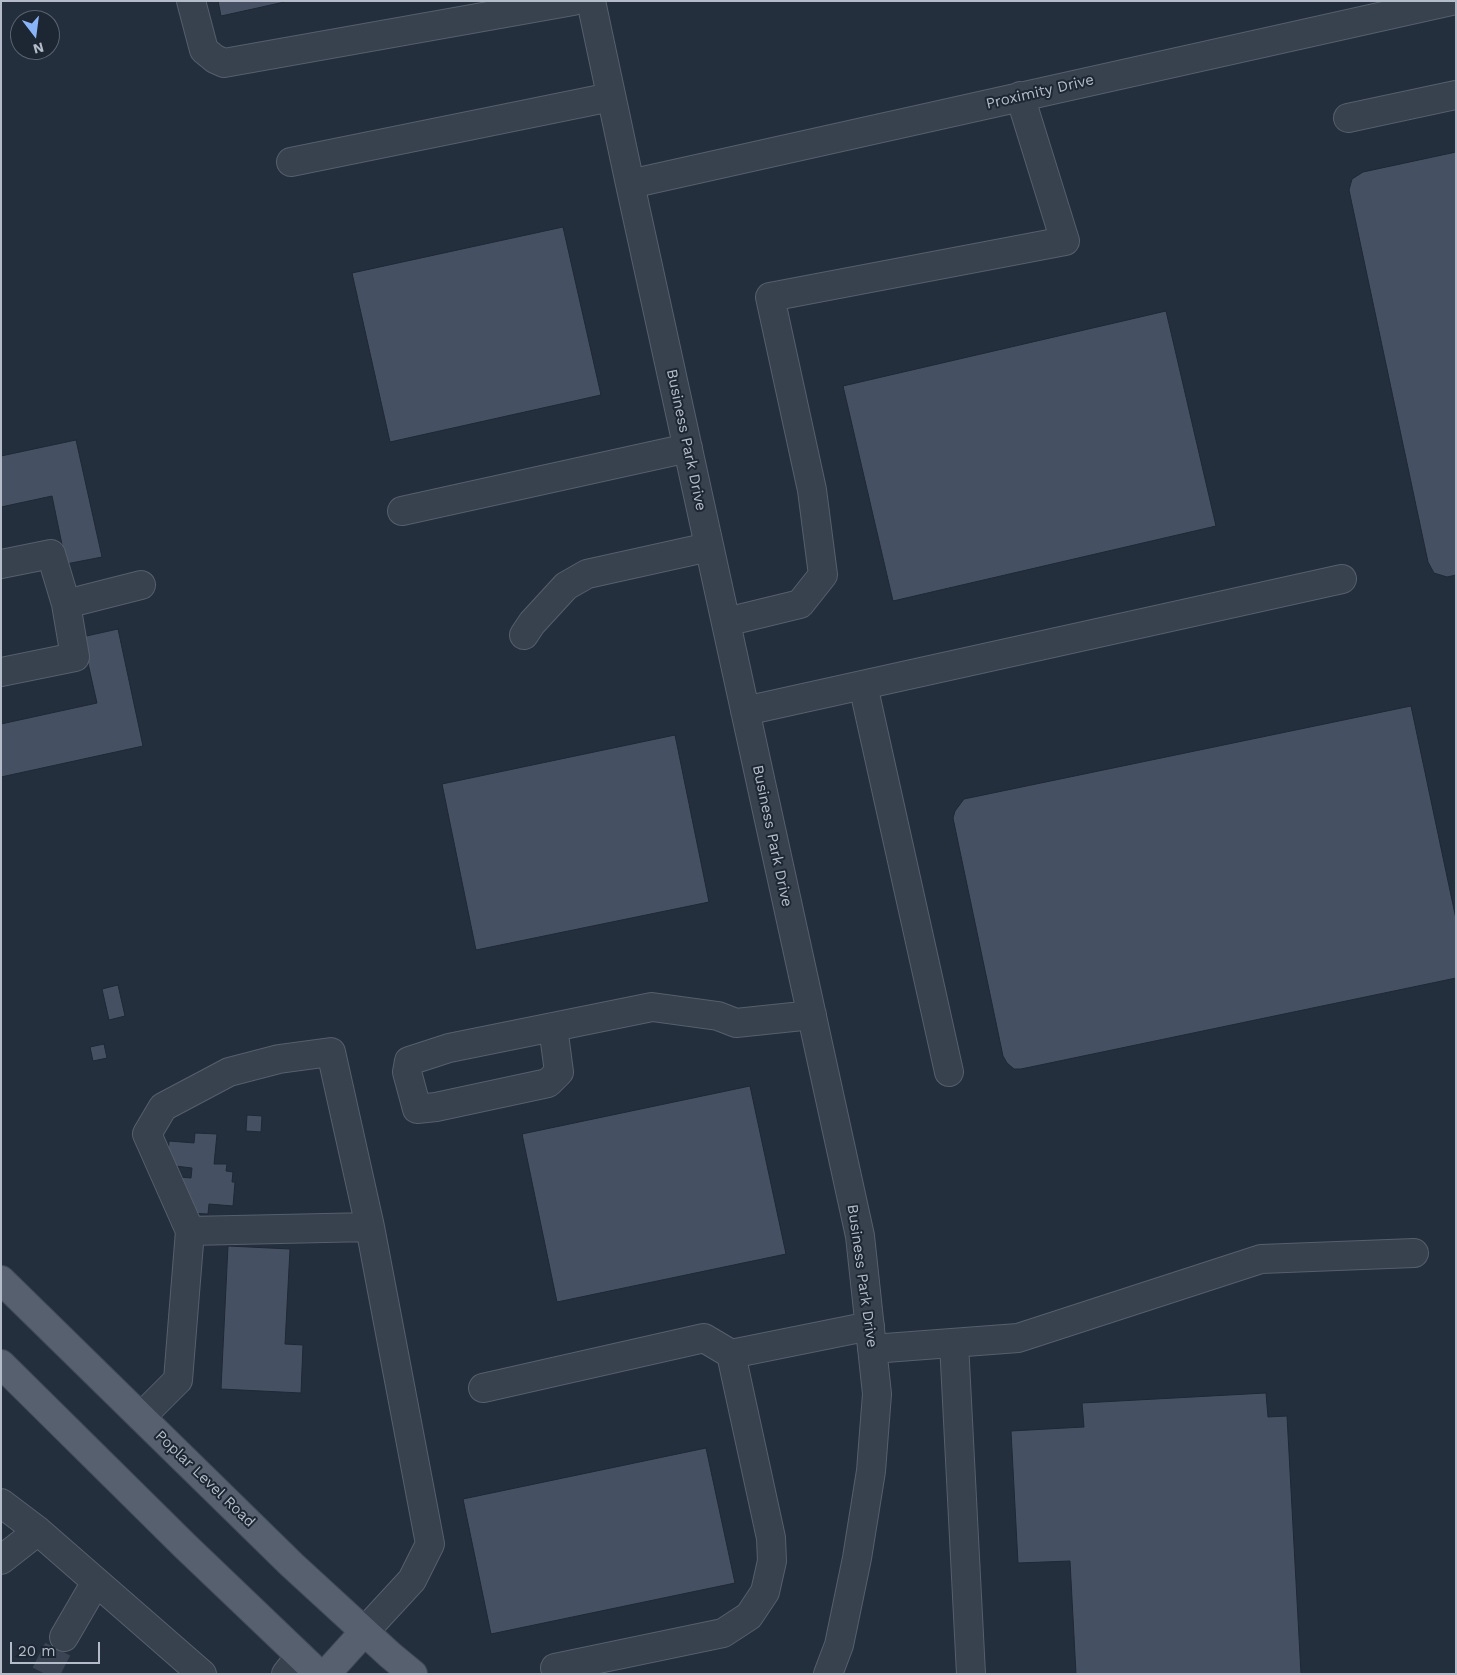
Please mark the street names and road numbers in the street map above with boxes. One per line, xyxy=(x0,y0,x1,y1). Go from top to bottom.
street label: Proximity Drive xyxy=(984,71,1096,113)
street label: Business Park Drive xyxy=(662,367,710,513)
street label: Business Park Drive xyxy=(748,763,796,909)
street label: Business Park Drive xyxy=(843,1203,881,1349)
street label: Poplar Level Road xyxy=(151,1427,259,1531)

